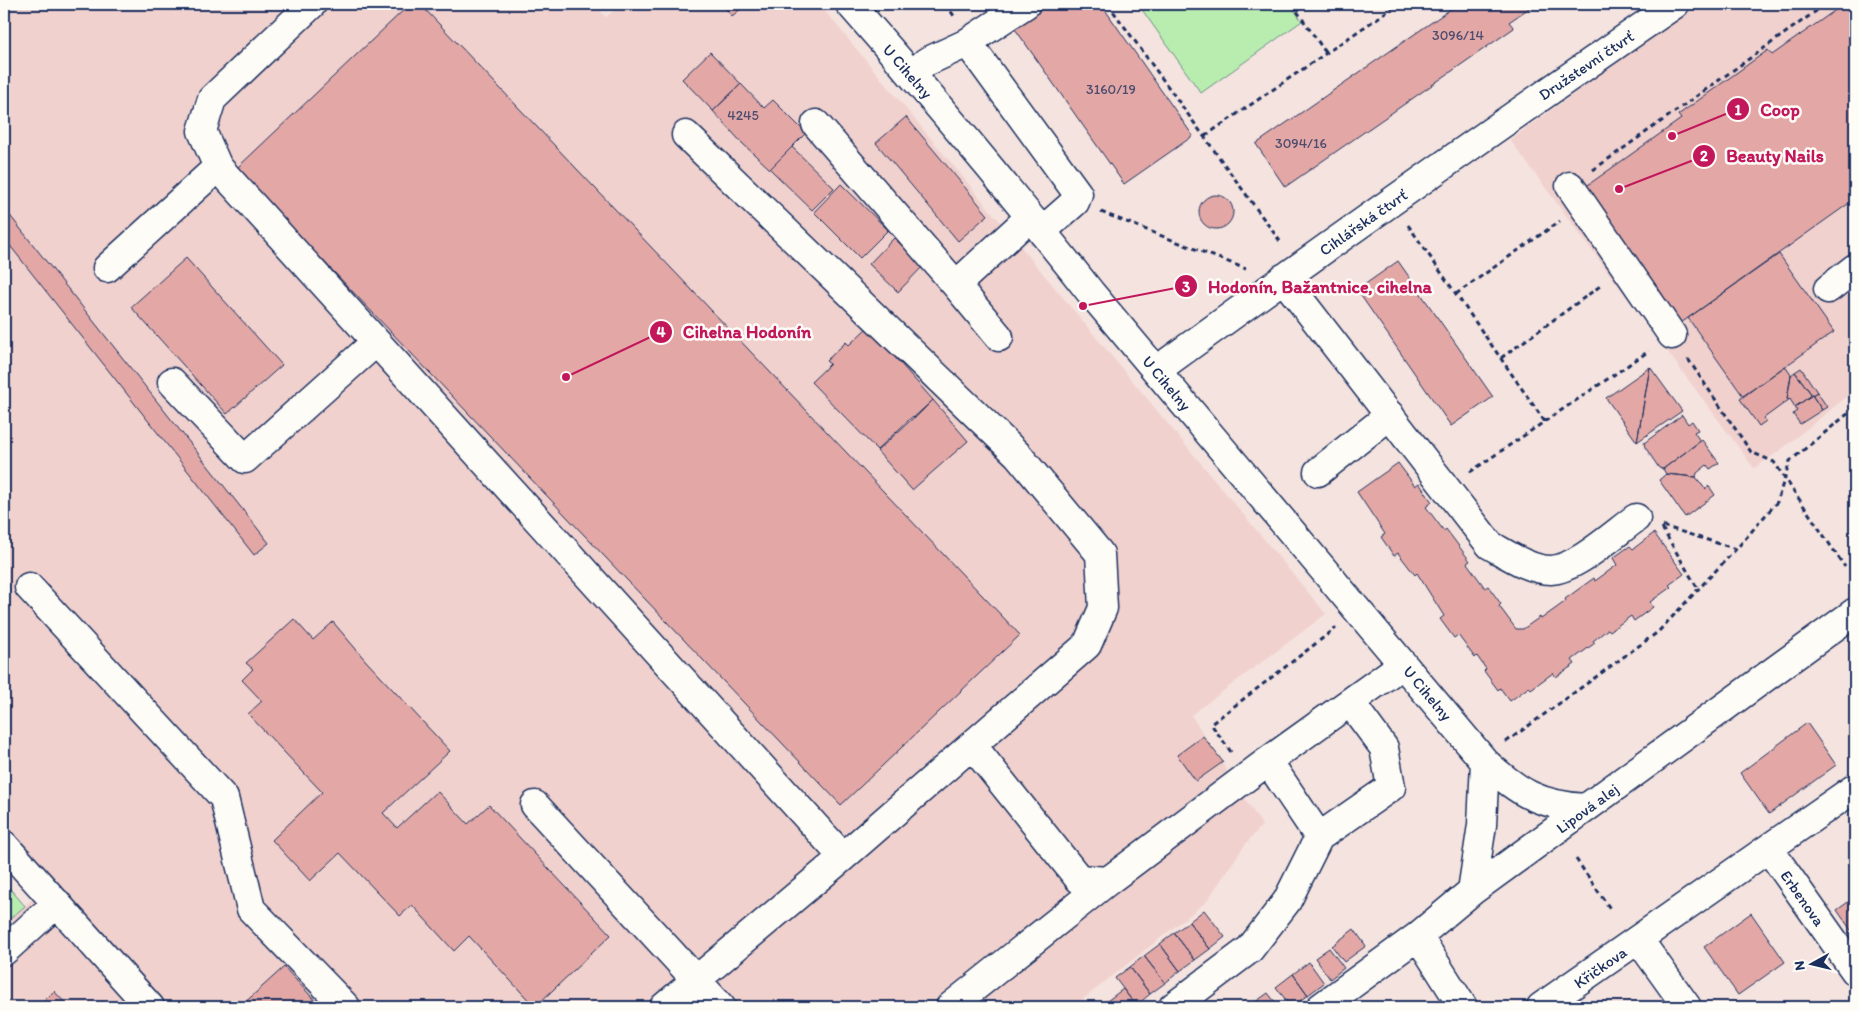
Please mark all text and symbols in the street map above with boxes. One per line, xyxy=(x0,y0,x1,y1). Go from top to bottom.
house number: 3096/14 xyxy=(1432,27,1484,44)
street label: Družstevní čtvrť xyxy=(1535,27,1637,104)
street label: U Cihelny xyxy=(879,40,937,103)
house number: 3160/19 xyxy=(1086,81,1136,98)
callout: Coop xyxy=(1726,93,1810,126)
text: Coop xyxy=(1760,99,1800,121)
text: 1 xyxy=(1735,101,1742,119)
house number: 4245 xyxy=(727,107,759,124)
house number: 3094/16 xyxy=(1275,135,1327,152)
callout: Beauty Nails xyxy=(1691,139,1834,172)
text: Beauty Nails xyxy=(1726,145,1824,167)
text: 2 xyxy=(1700,147,1708,165)
street label: Cihlářská čtvrť xyxy=(1316,185,1411,260)
callout: Hodonín, Bažantnice, cihelna xyxy=(1173,270,1442,303)
text: Hodonín, Bažantnice, cihelna xyxy=(1208,276,1433,298)
text: 3 xyxy=(1182,278,1190,296)
callout: Cihelna Hodonín xyxy=(648,315,821,348)
text: Cihelna Hodonín xyxy=(683,321,812,343)
text: 4 xyxy=(656,323,666,341)
street label: U Cihelny xyxy=(1138,352,1195,415)
street label: U Cihelny xyxy=(1399,662,1456,725)
street label: Lipová alej xyxy=(1552,779,1622,837)
street label: Erbenova xyxy=(1776,867,1829,931)
north arrow xyxy=(1786,938,1836,988)
street label: Křičkova xyxy=(1570,942,1631,992)
text: N xyxy=(1791,960,1809,972)

